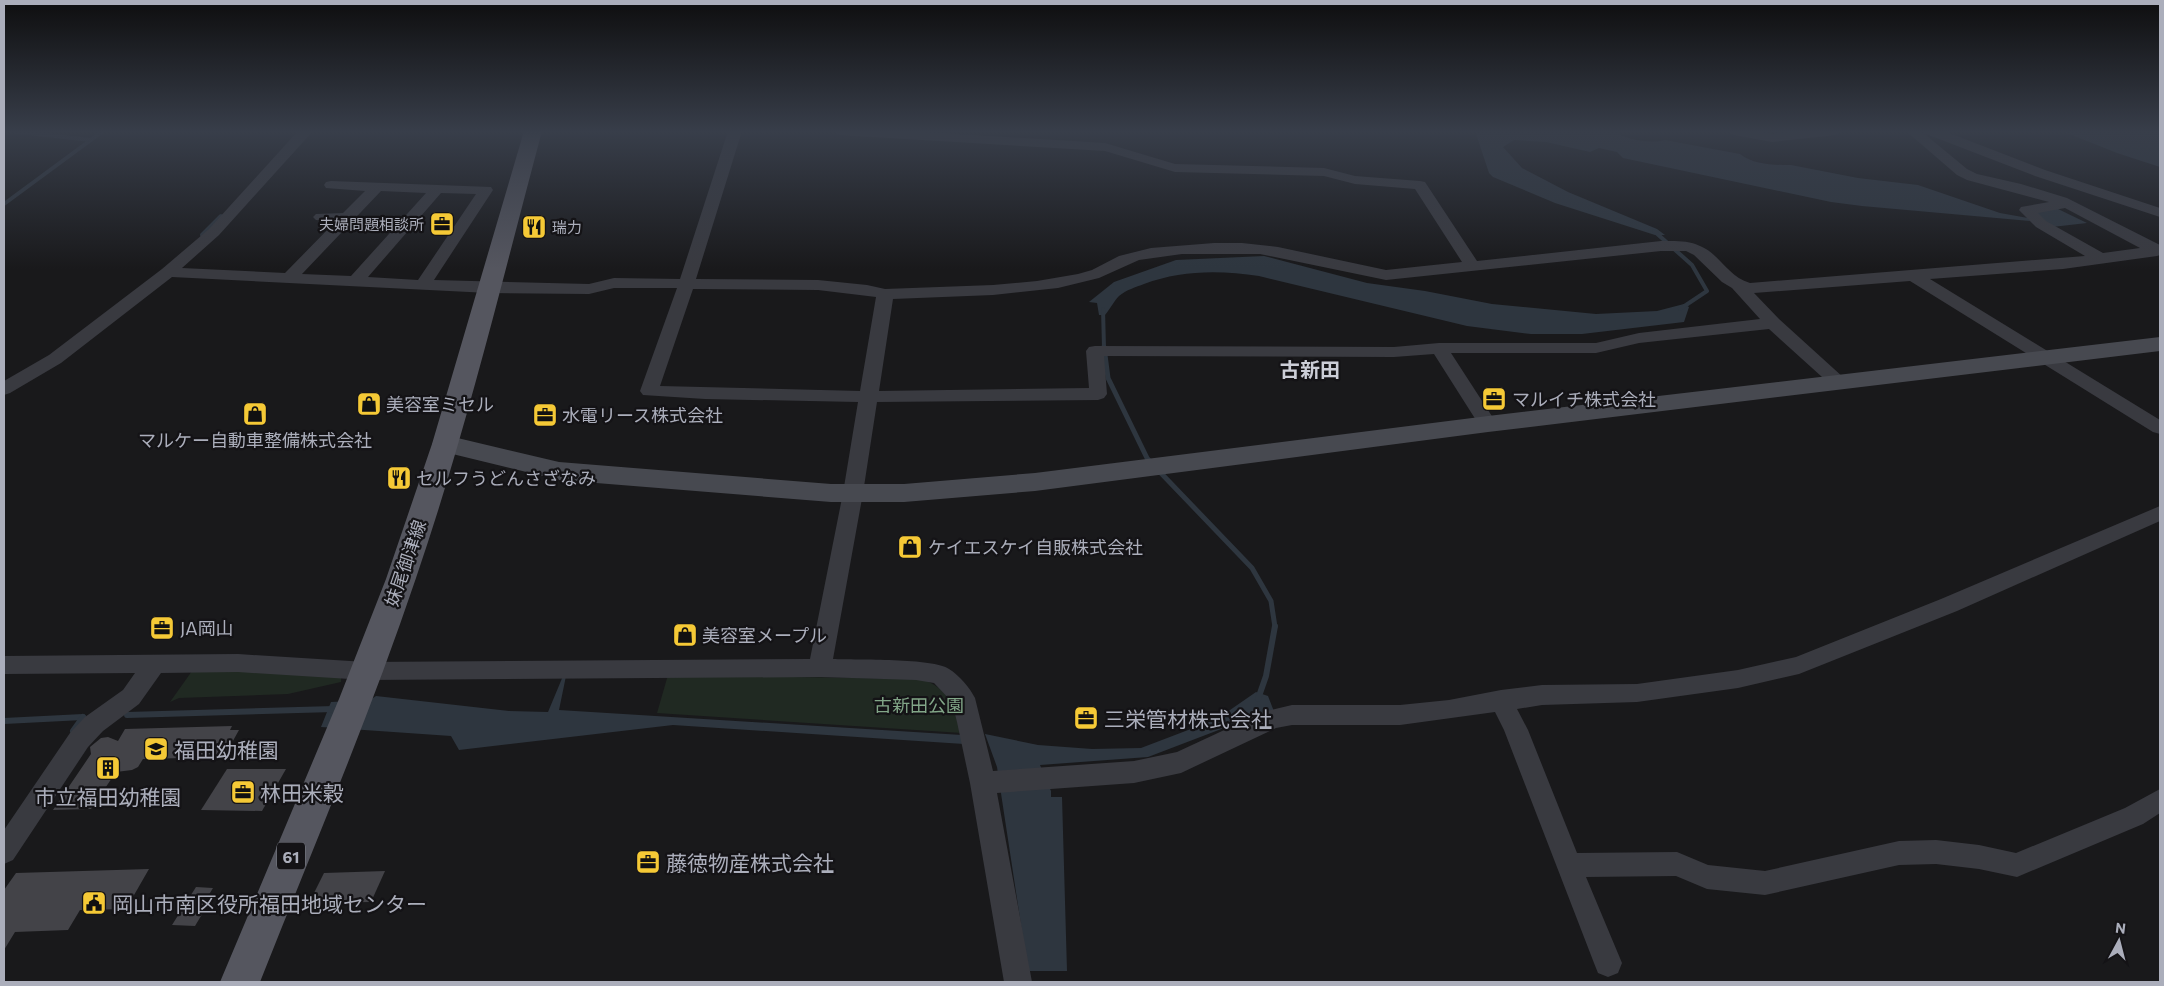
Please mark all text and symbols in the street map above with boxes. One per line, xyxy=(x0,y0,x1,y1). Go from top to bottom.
office icon: 夫婦問題相談所 xyxy=(429,211,455,237)
restaurant icon: 瑞力 xyxy=(521,214,547,240)
place label: 夫婦問題相談所 xyxy=(319,215,424,233)
place label: 瑞力 xyxy=(552,218,582,236)
district label: 古新田 xyxy=(1280,357,1340,381)
office icon: マルイチ株式会社 xyxy=(1481,386,1507,412)
place label: マルイチ株式会社 xyxy=(1512,388,1656,410)
shop icon: 美容室ミセル xyxy=(356,391,382,417)
place label: 美容室ミセル xyxy=(386,393,494,415)
shop icon: マルケー自動車整備株式会社 xyxy=(242,401,268,427)
office icon: 水電リース株式会社 xyxy=(532,402,558,428)
place label: 水電リース株式会社 xyxy=(562,404,723,426)
place label: マルケー自動車整備株式会社 xyxy=(138,429,372,451)
restaurant icon: セルフうどんさざなみ xyxy=(386,465,412,491)
place label: セルフうどんさざなみ xyxy=(416,467,596,489)
street label: 妹尾御津線 xyxy=(380,517,430,609)
shop icon: ケイエスケイ自販株式会社 xyxy=(897,534,923,560)
place label: ケイエスケイ自販株式会社 xyxy=(928,536,1143,558)
office icon: JA岡山 xyxy=(149,615,175,641)
place label: JA岡山 xyxy=(180,617,234,639)
shop icon: 美容室メープル xyxy=(672,622,698,648)
place label: 美容室メープル xyxy=(702,624,827,646)
park label: 古新田公園 xyxy=(874,694,964,716)
office icon: 三栄管材株式会社 xyxy=(1073,705,1099,731)
place label: 三栄管材株式会社 xyxy=(1104,706,1272,731)
school or university icon: 福田幼稚園 xyxy=(143,736,169,762)
place label: 福田幼稚園 xyxy=(174,737,279,762)
building icon: 市立福田幼稚園 xyxy=(95,755,121,781)
office icon: 林田米穀 xyxy=(230,779,256,805)
place label: 林田米穀 xyxy=(260,780,344,805)
place label: 市立福田幼稚園 xyxy=(35,784,182,809)
road number: 61 xyxy=(277,842,305,869)
office icon: 藤徳物産株式会社 xyxy=(635,849,661,875)
place label: 藤徳物産株式会社 xyxy=(666,850,834,875)
public building icon: 岡山市南区役所福田地域センター xyxy=(81,890,107,916)
place label: 岡山市南区役所福田地域センター xyxy=(112,891,427,916)
north arrow xyxy=(2094,916,2144,966)
text: N xyxy=(2114,919,2127,937)

